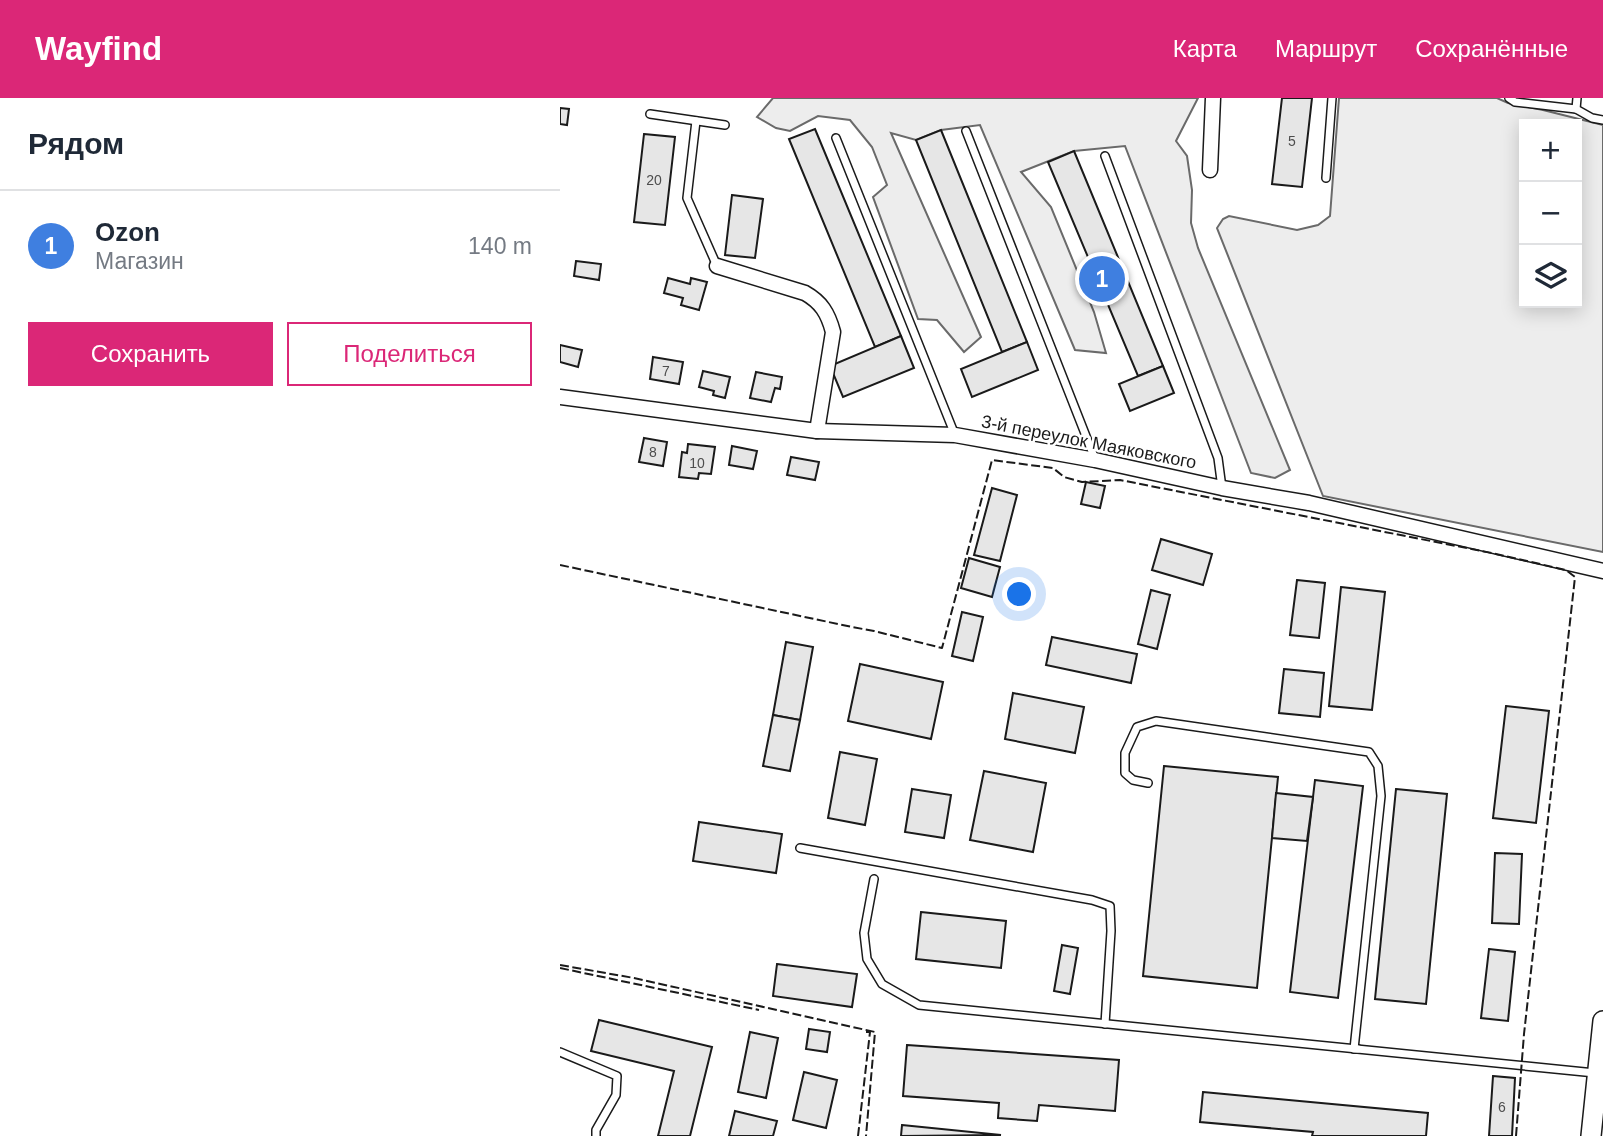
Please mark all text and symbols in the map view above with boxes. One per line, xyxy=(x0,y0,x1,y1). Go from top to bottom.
text: Wayfind xyxy=(35,30,162,67)
text: Карта xyxy=(1173,35,1237,62)
text: Маршрут xyxy=(1275,35,1377,62)
text: Сохранённые xyxy=(1415,35,1568,62)
map controls xyxy=(1519,119,1582,308)
button: + xyxy=(1519,119,1582,182)
text: Рядом xyxy=(28,127,124,160)
house number: 5 xyxy=(1288,133,1296,149)
house number: 20 xyxy=(646,172,662,188)
button: − xyxy=(1519,182,1582,245)
text: Ozon xyxy=(95,217,160,247)
text: 1 xyxy=(45,233,57,259)
text: 140 m xyxy=(468,233,532,259)
button: layers xyxy=(1519,245,1582,308)
text: Магазин xyxy=(95,248,184,274)
pin: 1 xyxy=(1079,253,1125,305)
button: Сохранить xyxy=(28,322,273,386)
button: Поделиться xyxy=(287,322,532,386)
house number: 7 xyxy=(662,363,670,379)
street label: 3-й переулок Маяковского xyxy=(980,411,1198,473)
house number: 8 xyxy=(649,444,657,460)
house number: 10 xyxy=(689,455,705,471)
your location xyxy=(1002,577,1036,611)
house number: 6 xyxy=(1498,1099,1506,1115)

